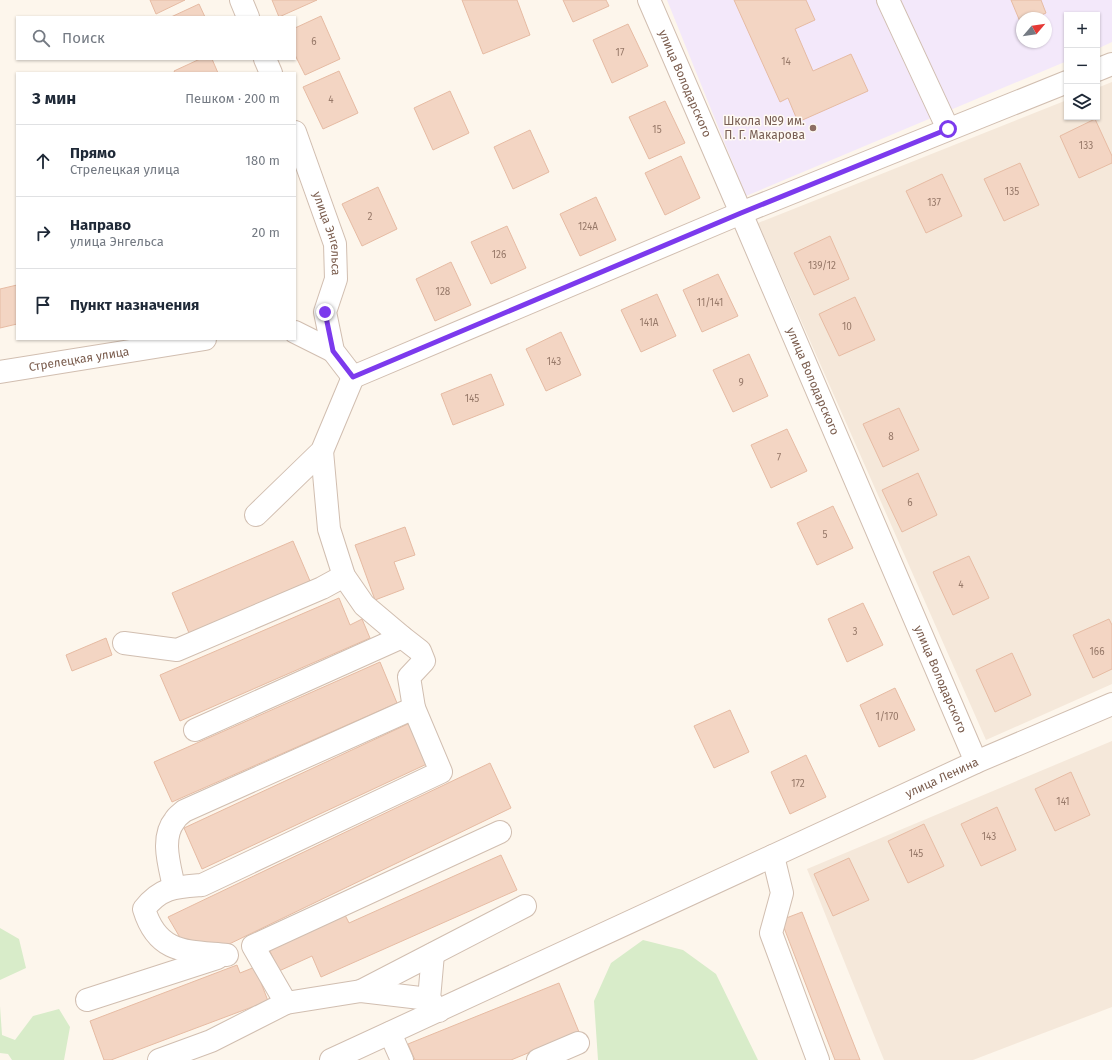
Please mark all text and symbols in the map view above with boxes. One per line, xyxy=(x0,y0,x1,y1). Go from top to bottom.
north arrow xyxy=(1016,12,1052,48)
map controls xyxy=(1064,12,1100,120)
button: + xyxy=(1064,12,1100,48)
search box xyxy=(16,16,296,60)
icon: search xyxy=(30,27,52,49)
street label: улица Володарского xyxy=(656,28,714,139)
text: Поиск xyxy=(62,29,105,47)
house number: 6 xyxy=(311,36,317,48)
house number: 17 xyxy=(616,47,625,59)
button: − xyxy=(1064,48,1100,84)
house number: 14 xyxy=(781,56,792,68)
button: layers xyxy=(1064,84,1100,120)
text: 3 мин xyxy=(32,88,76,109)
text: Пешком · 200 m xyxy=(185,91,280,106)
house number: 4 xyxy=(328,94,334,106)
place label: Школа №9 им. П. Г. Макарова xyxy=(723,114,805,142)
route start xyxy=(939,120,957,138)
marker: Школа №9 им. П. Г. Макарова xyxy=(808,123,818,133)
house number: 15 xyxy=(652,124,662,136)
house number: 133 xyxy=(1079,140,1093,152)
text: Прямо xyxy=(70,144,116,162)
icon: ahead xyxy=(32,150,54,172)
text: 180 m xyxy=(245,153,280,168)
text: Стрелецкая улица xyxy=(70,162,180,177)
house number: 135 xyxy=(1005,186,1019,198)
street label: улица Энгельса xyxy=(310,190,343,276)
house number: 137 xyxy=(927,197,941,209)
house number: 2 xyxy=(368,211,373,223)
text: Направо xyxy=(70,216,131,234)
house number: 124А xyxy=(578,221,598,233)
icon: right xyxy=(32,222,54,244)
text: 20 m xyxy=(252,225,280,240)
text: улица Энгельса xyxy=(70,234,164,249)
house number: 126 xyxy=(492,249,506,261)
house number: 139/12 xyxy=(808,260,836,272)
house number: 128 xyxy=(436,286,451,298)
icon: arrive xyxy=(32,294,54,316)
text: Пункт назначения xyxy=(70,296,199,314)
house number: 11/141 xyxy=(697,297,723,309)
route end xyxy=(316,303,334,321)
house number: 141А xyxy=(639,317,659,329)
house number: 10 xyxy=(842,321,852,333)
street label: улица Володарского xyxy=(784,325,842,437)
street label: Стрелецкая улица xyxy=(28,344,130,374)
house number: 143 xyxy=(547,356,561,368)
house number: 9 xyxy=(738,377,744,389)
house number: 145 xyxy=(465,393,479,405)
house number: 8 xyxy=(888,431,894,443)
house number: 7 xyxy=(777,452,782,464)
house number: 6 xyxy=(907,497,913,509)
house number: 5 xyxy=(822,529,828,541)
house number: 4 xyxy=(958,579,964,591)
street label: улица Володарского xyxy=(911,623,970,735)
house number: 3 xyxy=(853,626,858,638)
house number: 166 xyxy=(1090,646,1105,658)
house number: 1/170 xyxy=(875,711,899,723)
street label: улица Ленина xyxy=(903,755,981,801)
house number: 172 xyxy=(791,778,805,790)
house number: 141 xyxy=(1056,796,1070,808)
house number: 143 xyxy=(982,831,996,843)
house number: 145 xyxy=(909,848,923,860)

